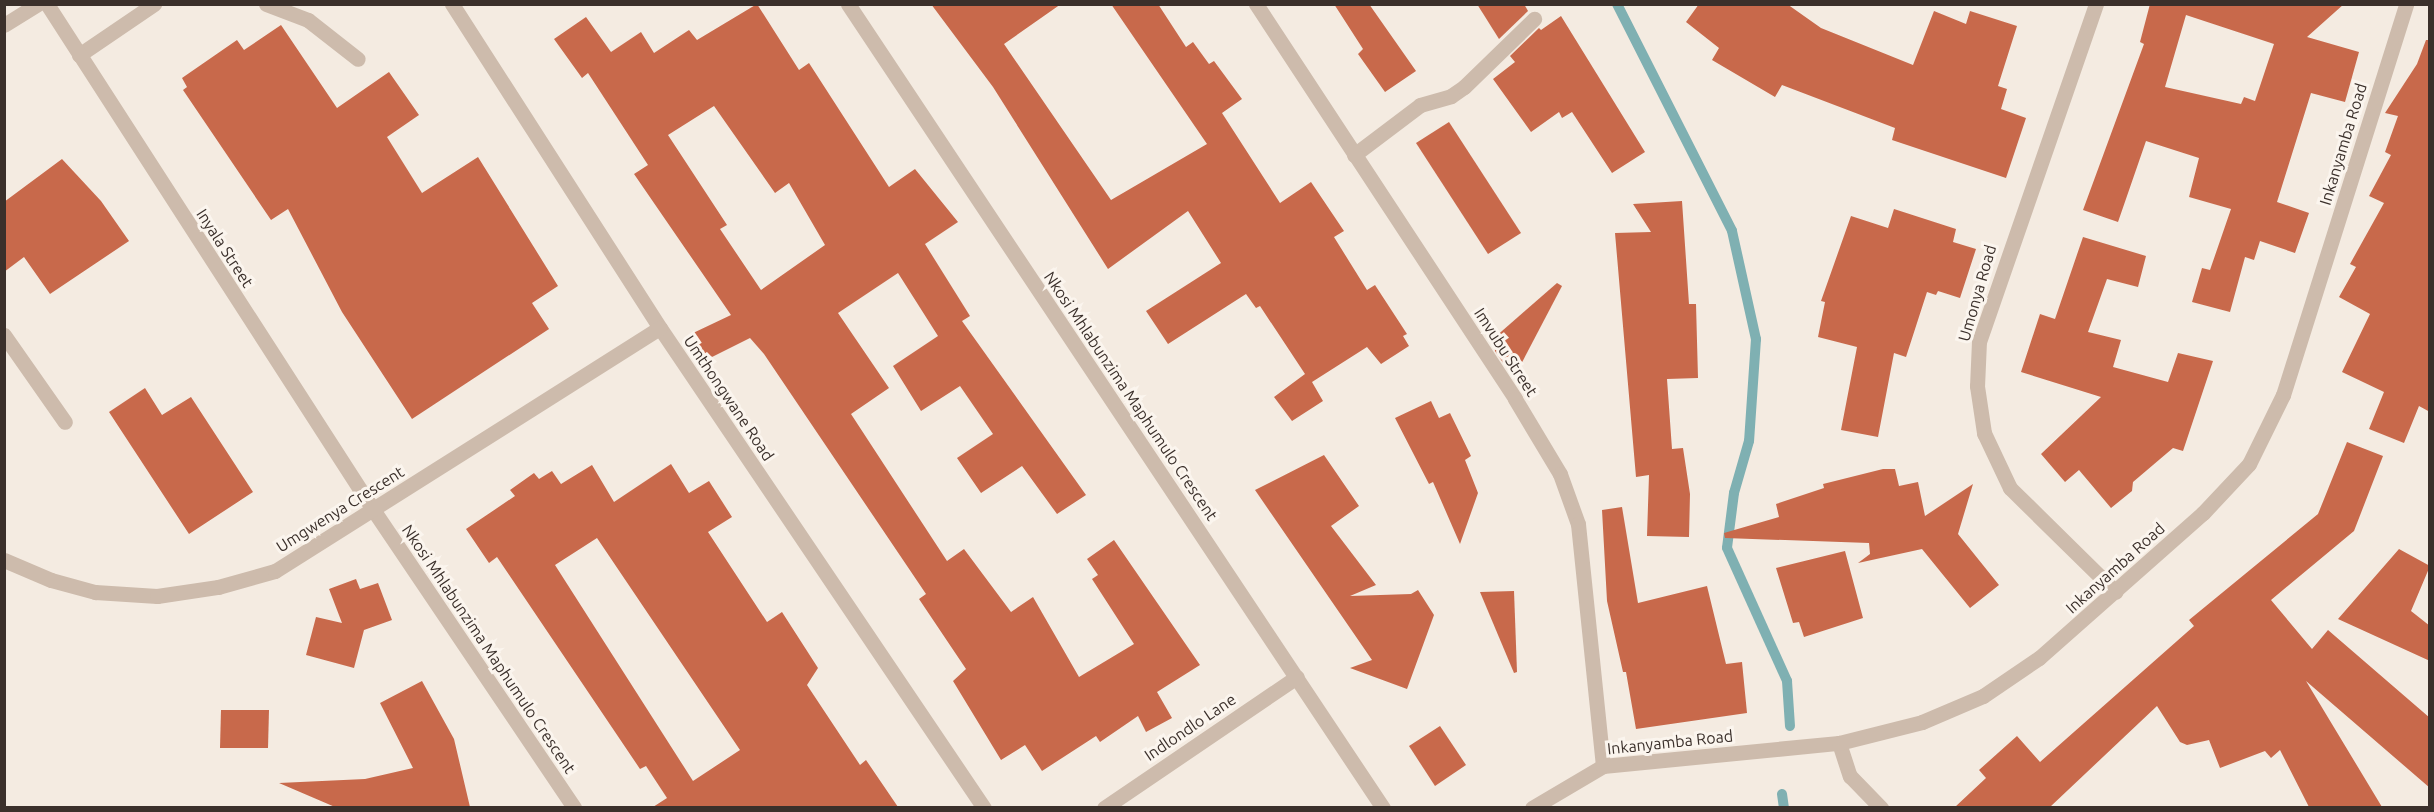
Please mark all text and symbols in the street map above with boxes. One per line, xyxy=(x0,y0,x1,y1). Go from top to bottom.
street label: Inkanyamba Road xyxy=(2315,81,2371,207)
street label: Inyala Street xyxy=(192,205,258,291)
street label: Umonya Road xyxy=(1954,242,2000,344)
street label: Nkosi Mhlabunzima Maphumulo Crescent xyxy=(1040,268,1222,524)
street label: Imvubu Street xyxy=(1470,304,1542,400)
street label: Umthongwane Road xyxy=(680,332,778,464)
street label: Umgwenya Crescent xyxy=(273,462,407,556)
street label: Inkanyamba Road xyxy=(2062,519,2168,617)
street label: Nkosi Mhlabunzima Maphumulo Crescent xyxy=(398,521,580,777)
street label: Indlondlo Lane xyxy=(1141,689,1239,765)
street label: Inkanyamba Road xyxy=(1606,726,1734,758)

